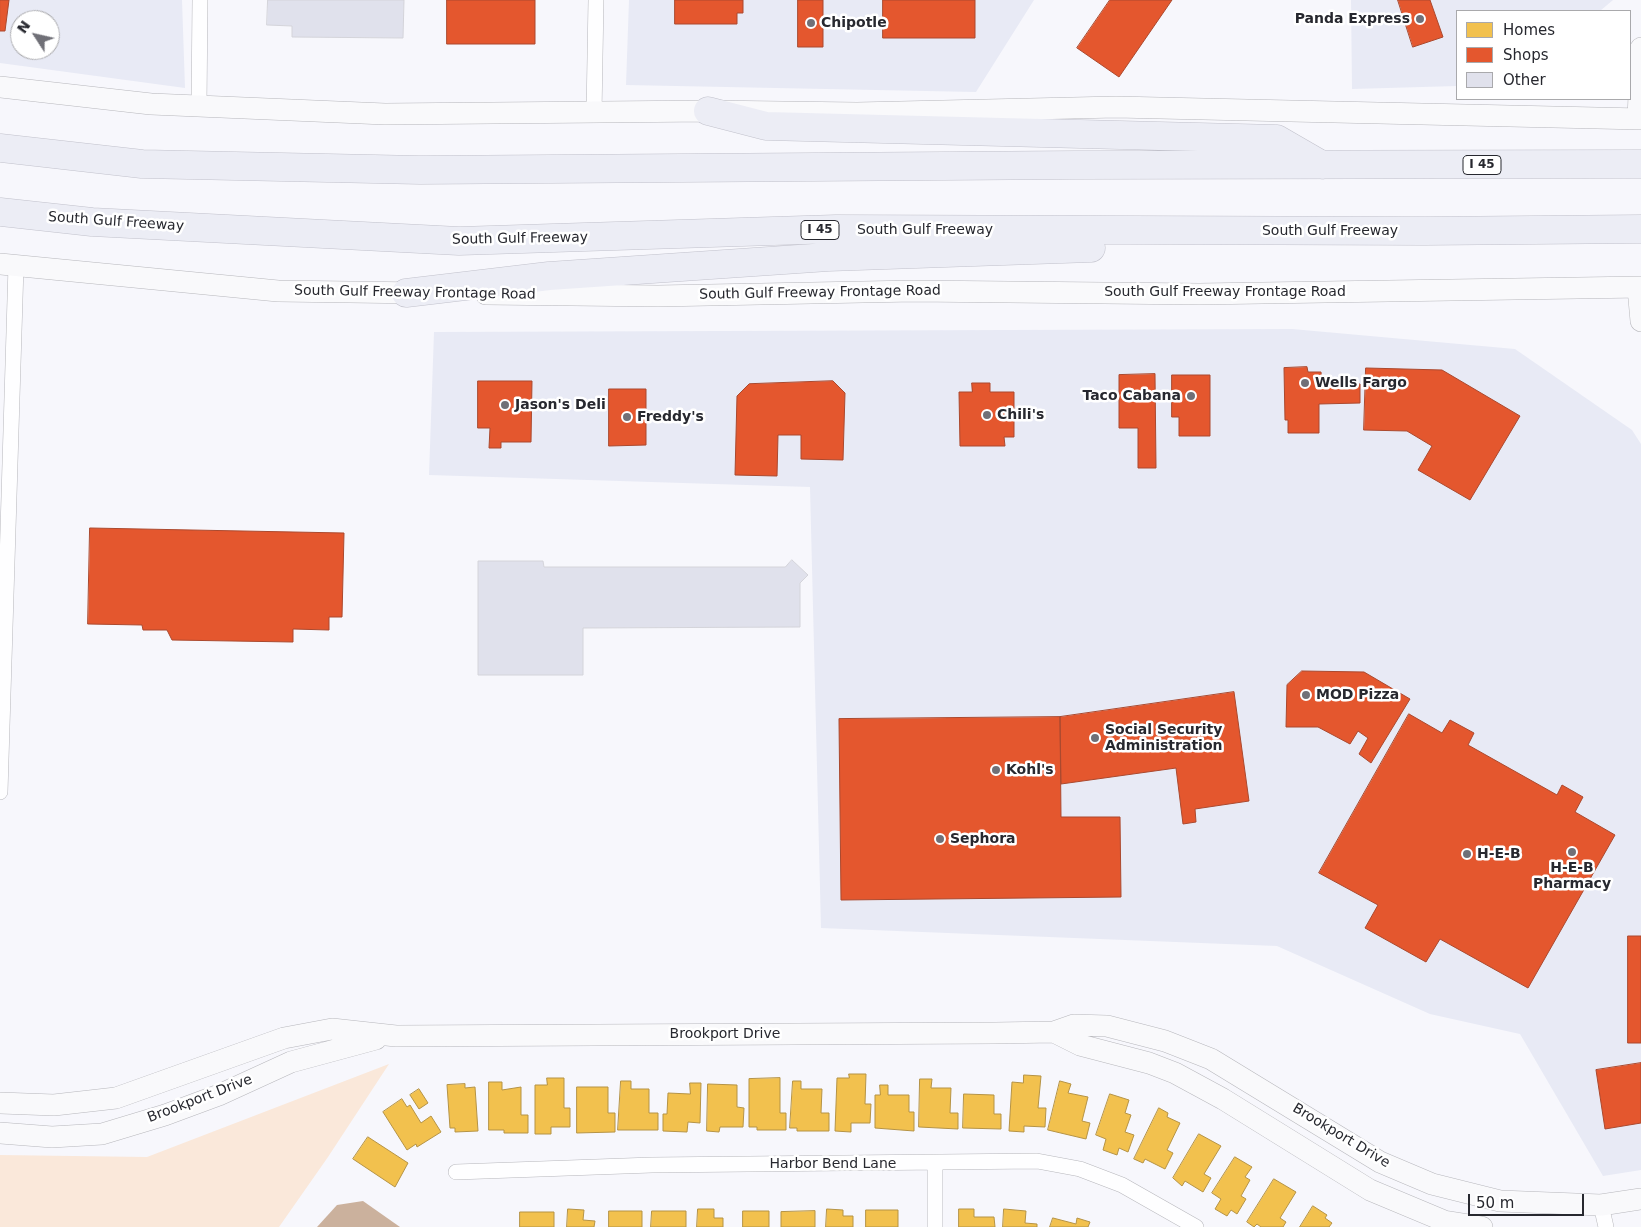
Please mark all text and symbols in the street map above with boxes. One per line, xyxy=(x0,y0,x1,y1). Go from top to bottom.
north arrow xyxy=(10,10,60,60)
legend xyxy=(1456,10,1631,100)
place label: Panda Express xyxy=(1295,11,1410,27)
marker: Panda Express xyxy=(1414,13,1426,25)
place label: Chipotle xyxy=(821,15,887,31)
marker: Chipotle xyxy=(805,17,817,29)
text: N xyxy=(14,18,33,36)
text: Homes xyxy=(1503,21,1555,39)
text: Shops xyxy=(1503,46,1549,64)
text: Other xyxy=(1503,71,1546,89)
road number: I 45 xyxy=(1463,156,1501,174)
street label: South Gulf Freeway xyxy=(48,209,184,235)
road number: I 45 xyxy=(801,220,839,240)
street label: South Gulf Freeway xyxy=(857,222,993,238)
street label: South Gulf Freeway xyxy=(1262,223,1398,239)
street label: South Gulf Freeway xyxy=(452,229,588,249)
street label: South Gulf Freeway Frontage Road xyxy=(294,282,536,304)
street label: South Gulf Freeway Frontage Road xyxy=(699,282,941,304)
street label: South Gulf Freeway Frontage Road xyxy=(1104,284,1346,300)
place label: Wells Fargo xyxy=(1315,375,1407,391)
marker: Wells Fargo xyxy=(1299,377,1311,389)
place label: Taco Cabana xyxy=(1082,388,1181,404)
marker: Taco Cabana xyxy=(1185,390,1197,402)
place label: Jason's Deli xyxy=(515,397,606,413)
marker: Jason's Deli xyxy=(499,399,511,411)
place label: Chili's xyxy=(997,407,1044,423)
place label: Freddy's xyxy=(637,409,704,425)
marker: Chili's xyxy=(981,409,993,421)
marker: Freddy's xyxy=(621,411,633,423)
place label: MOD Pizza xyxy=(1316,687,1399,703)
marker: MOD Pizza xyxy=(1300,689,1312,701)
place label: Social Security Administration xyxy=(1105,722,1222,754)
marker: Social Security Administration xyxy=(1089,732,1101,744)
place label: Kohl's xyxy=(1006,762,1054,778)
marker: Kohl's xyxy=(990,764,1002,776)
place label: Sephora xyxy=(950,831,1016,847)
marker: Sephora xyxy=(934,833,946,845)
place label: H-E-B xyxy=(1477,846,1521,862)
marker: H-E-B Pharmacy xyxy=(1566,846,1578,858)
marker: H-E-B xyxy=(1461,848,1473,860)
place label: H-E-B Pharmacy xyxy=(1533,860,1611,892)
street label: Brookport Drive xyxy=(670,1026,780,1042)
street label: Brookport Drive xyxy=(145,1071,255,1127)
street label: Brookport Drive xyxy=(1289,1100,1393,1172)
street label: Harbor Bend Lane xyxy=(770,1156,896,1172)
scale bar xyxy=(1471,1184,1587,1216)
text: 50 m xyxy=(1476,1194,1514,1212)

